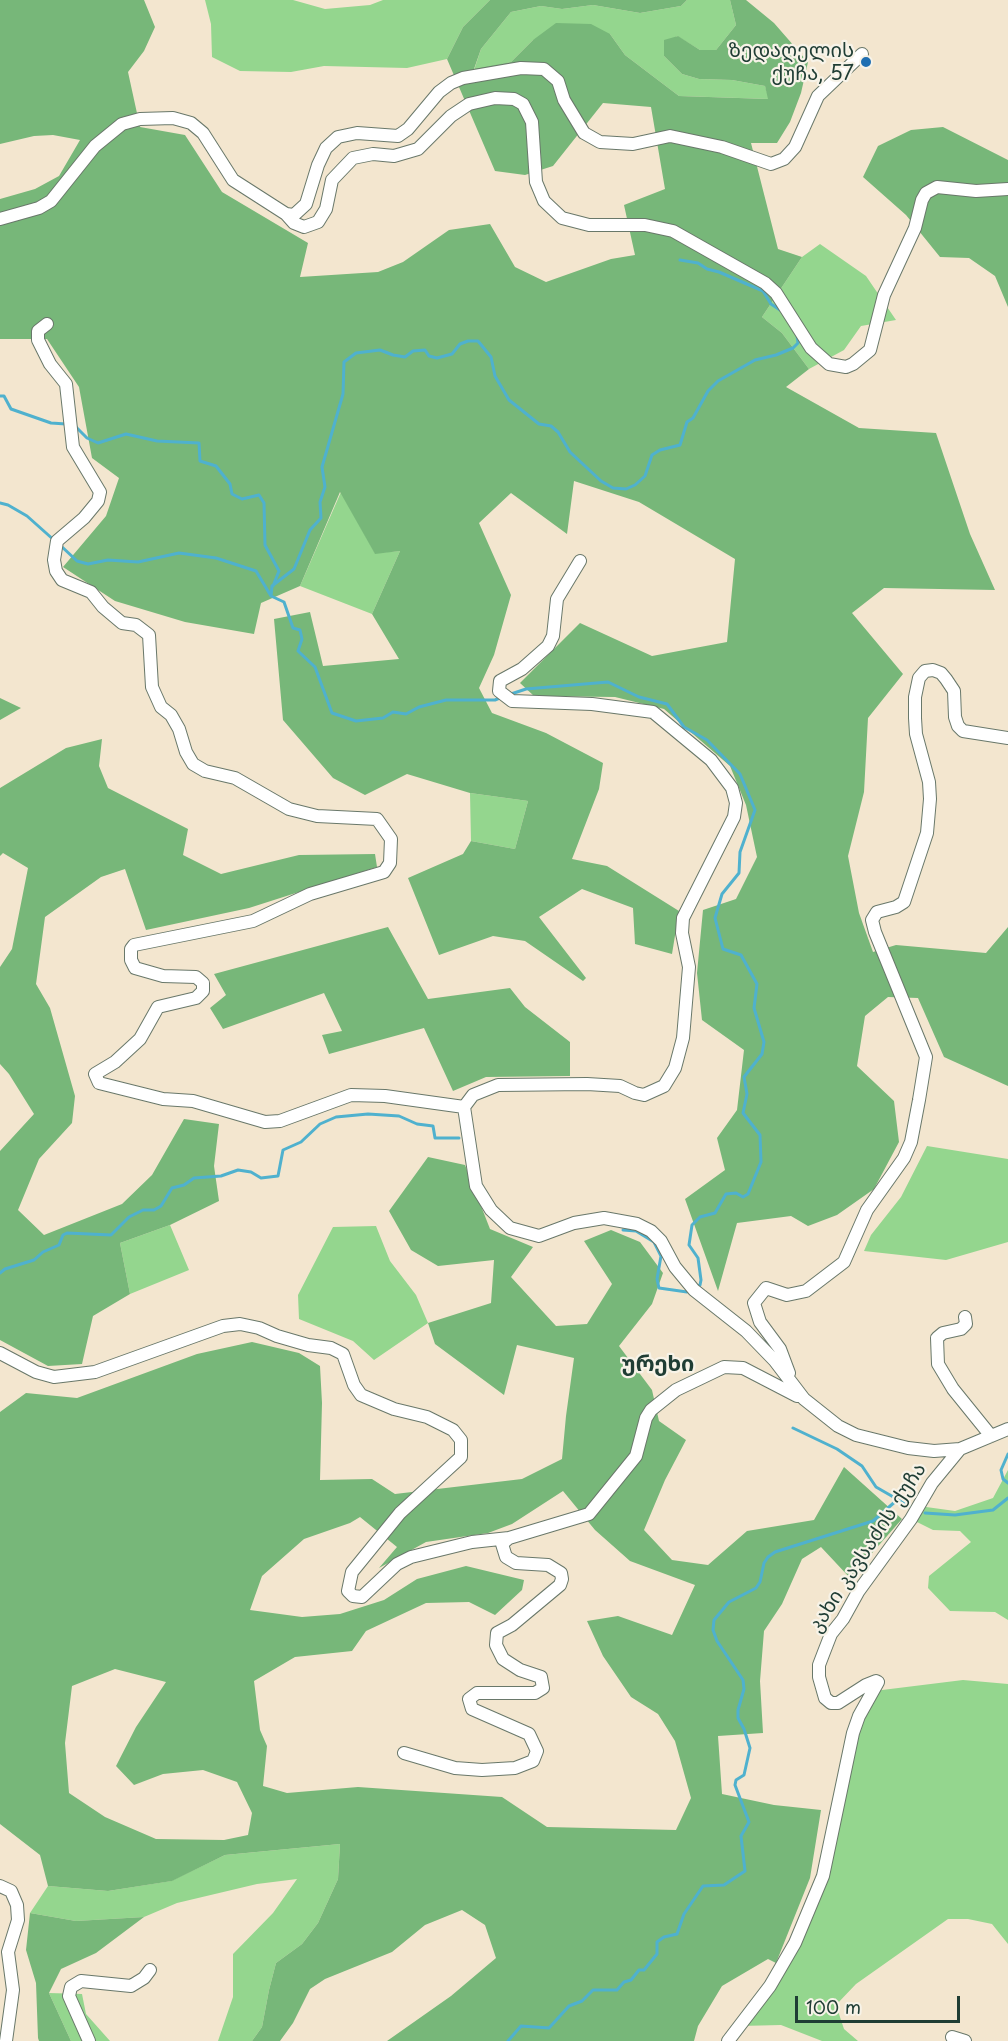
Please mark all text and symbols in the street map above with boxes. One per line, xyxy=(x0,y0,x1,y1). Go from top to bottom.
place label: ზედაღელის ქუჩა, 57 xyxy=(728,39,854,86)
marker: ზედაღელის ქუჩა, 57 xyxy=(859,55,873,69)
district label: ურეხი xyxy=(622,1352,694,1378)
street label: კახი კავსაძის ქუჩა xyxy=(804,1459,932,1637)
scale bar xyxy=(798,1984,963,2022)
text: 100 m xyxy=(806,1993,861,2020)

